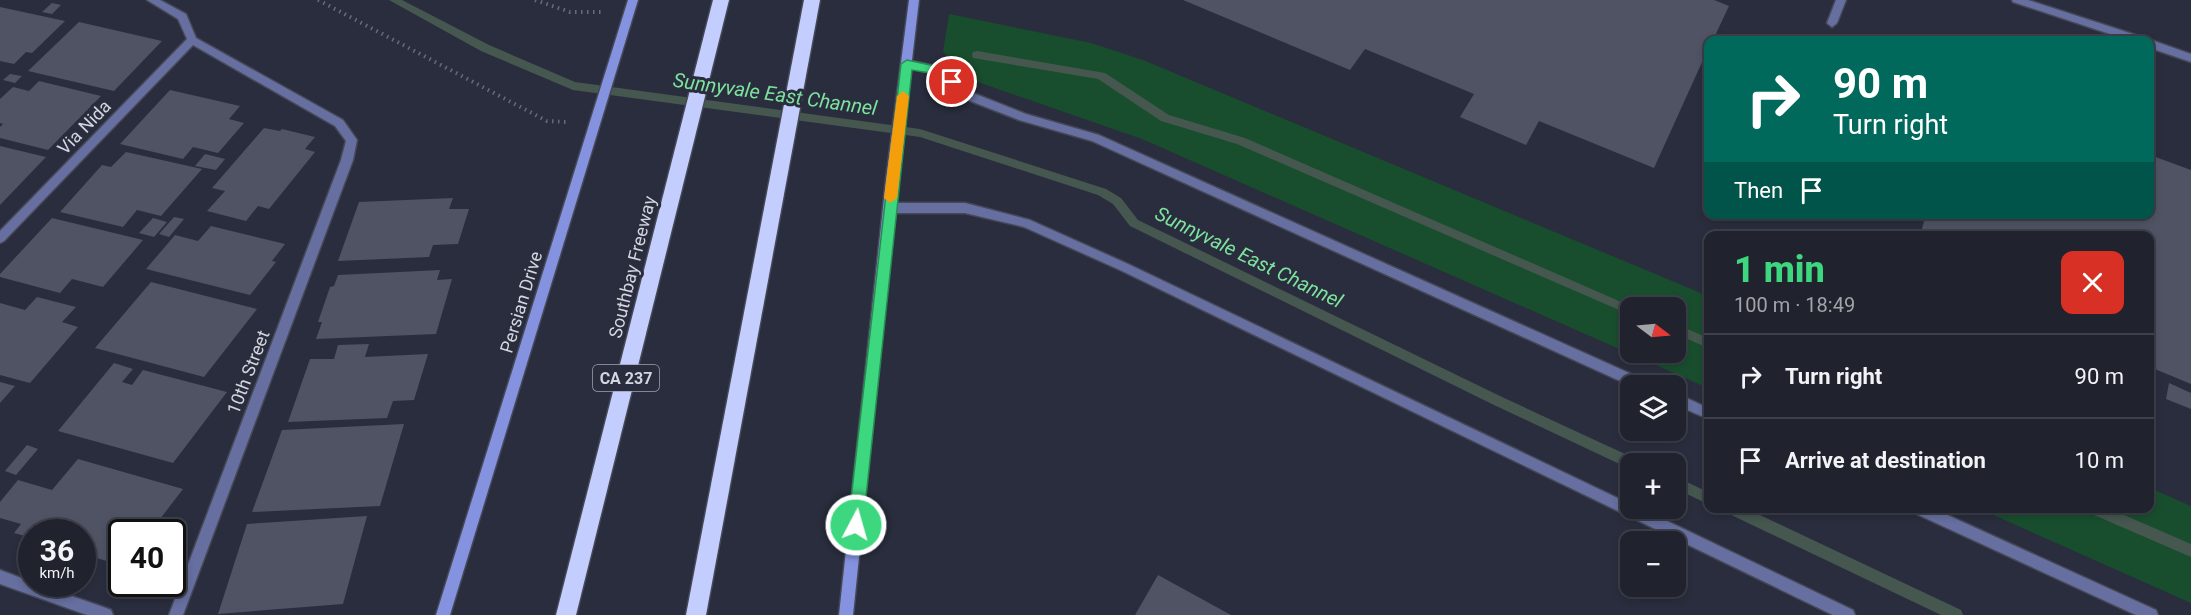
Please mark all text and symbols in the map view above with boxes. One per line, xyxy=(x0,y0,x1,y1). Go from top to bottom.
pin xyxy=(926,56,977,107)
text: 90 m xyxy=(1833,59,1928,108)
icon: right xyxy=(1734,60,1812,138)
icon: arrive xyxy=(935,65,968,98)
water label: Sunnyvale East Channel xyxy=(671,68,879,120)
street label: Via Nida xyxy=(53,96,115,158)
text: Turn right xyxy=(1833,109,1948,141)
icon: arrive xyxy=(1795,174,1828,207)
text: Then xyxy=(1734,178,1783,203)
street label: Southbay Freeway xyxy=(604,193,660,340)
water label: Sunnyvale East Channel xyxy=(1151,201,1347,313)
street label: Persian Drive xyxy=(496,249,546,355)
text: 1 min xyxy=(1734,249,1825,291)
button: close xyxy=(2061,251,2124,314)
text: 100 m · 18:49 xyxy=(1734,293,1855,317)
north arrow xyxy=(1620,297,1686,363)
map controls xyxy=(1620,297,1686,597)
street label: 10th Street xyxy=(222,327,274,417)
icon: right xyxy=(1734,360,1767,393)
text: Turn right xyxy=(1785,364,1882,389)
text: 90 m xyxy=(2075,364,2124,389)
road number: CA 237 xyxy=(593,365,659,391)
button: layers xyxy=(1620,375,1686,441)
icon: arrive xyxy=(1734,444,1767,477)
text: Arrive at destination xyxy=(1785,448,1986,473)
text: 10 m xyxy=(2075,448,2124,473)
button: + xyxy=(1620,453,1686,519)
position arrow xyxy=(824,493,888,557)
speed limit sign: 40 xyxy=(108,519,186,597)
button: − xyxy=(1620,531,1686,597)
text: 36 xyxy=(40,533,74,568)
text: km/h xyxy=(39,564,75,582)

